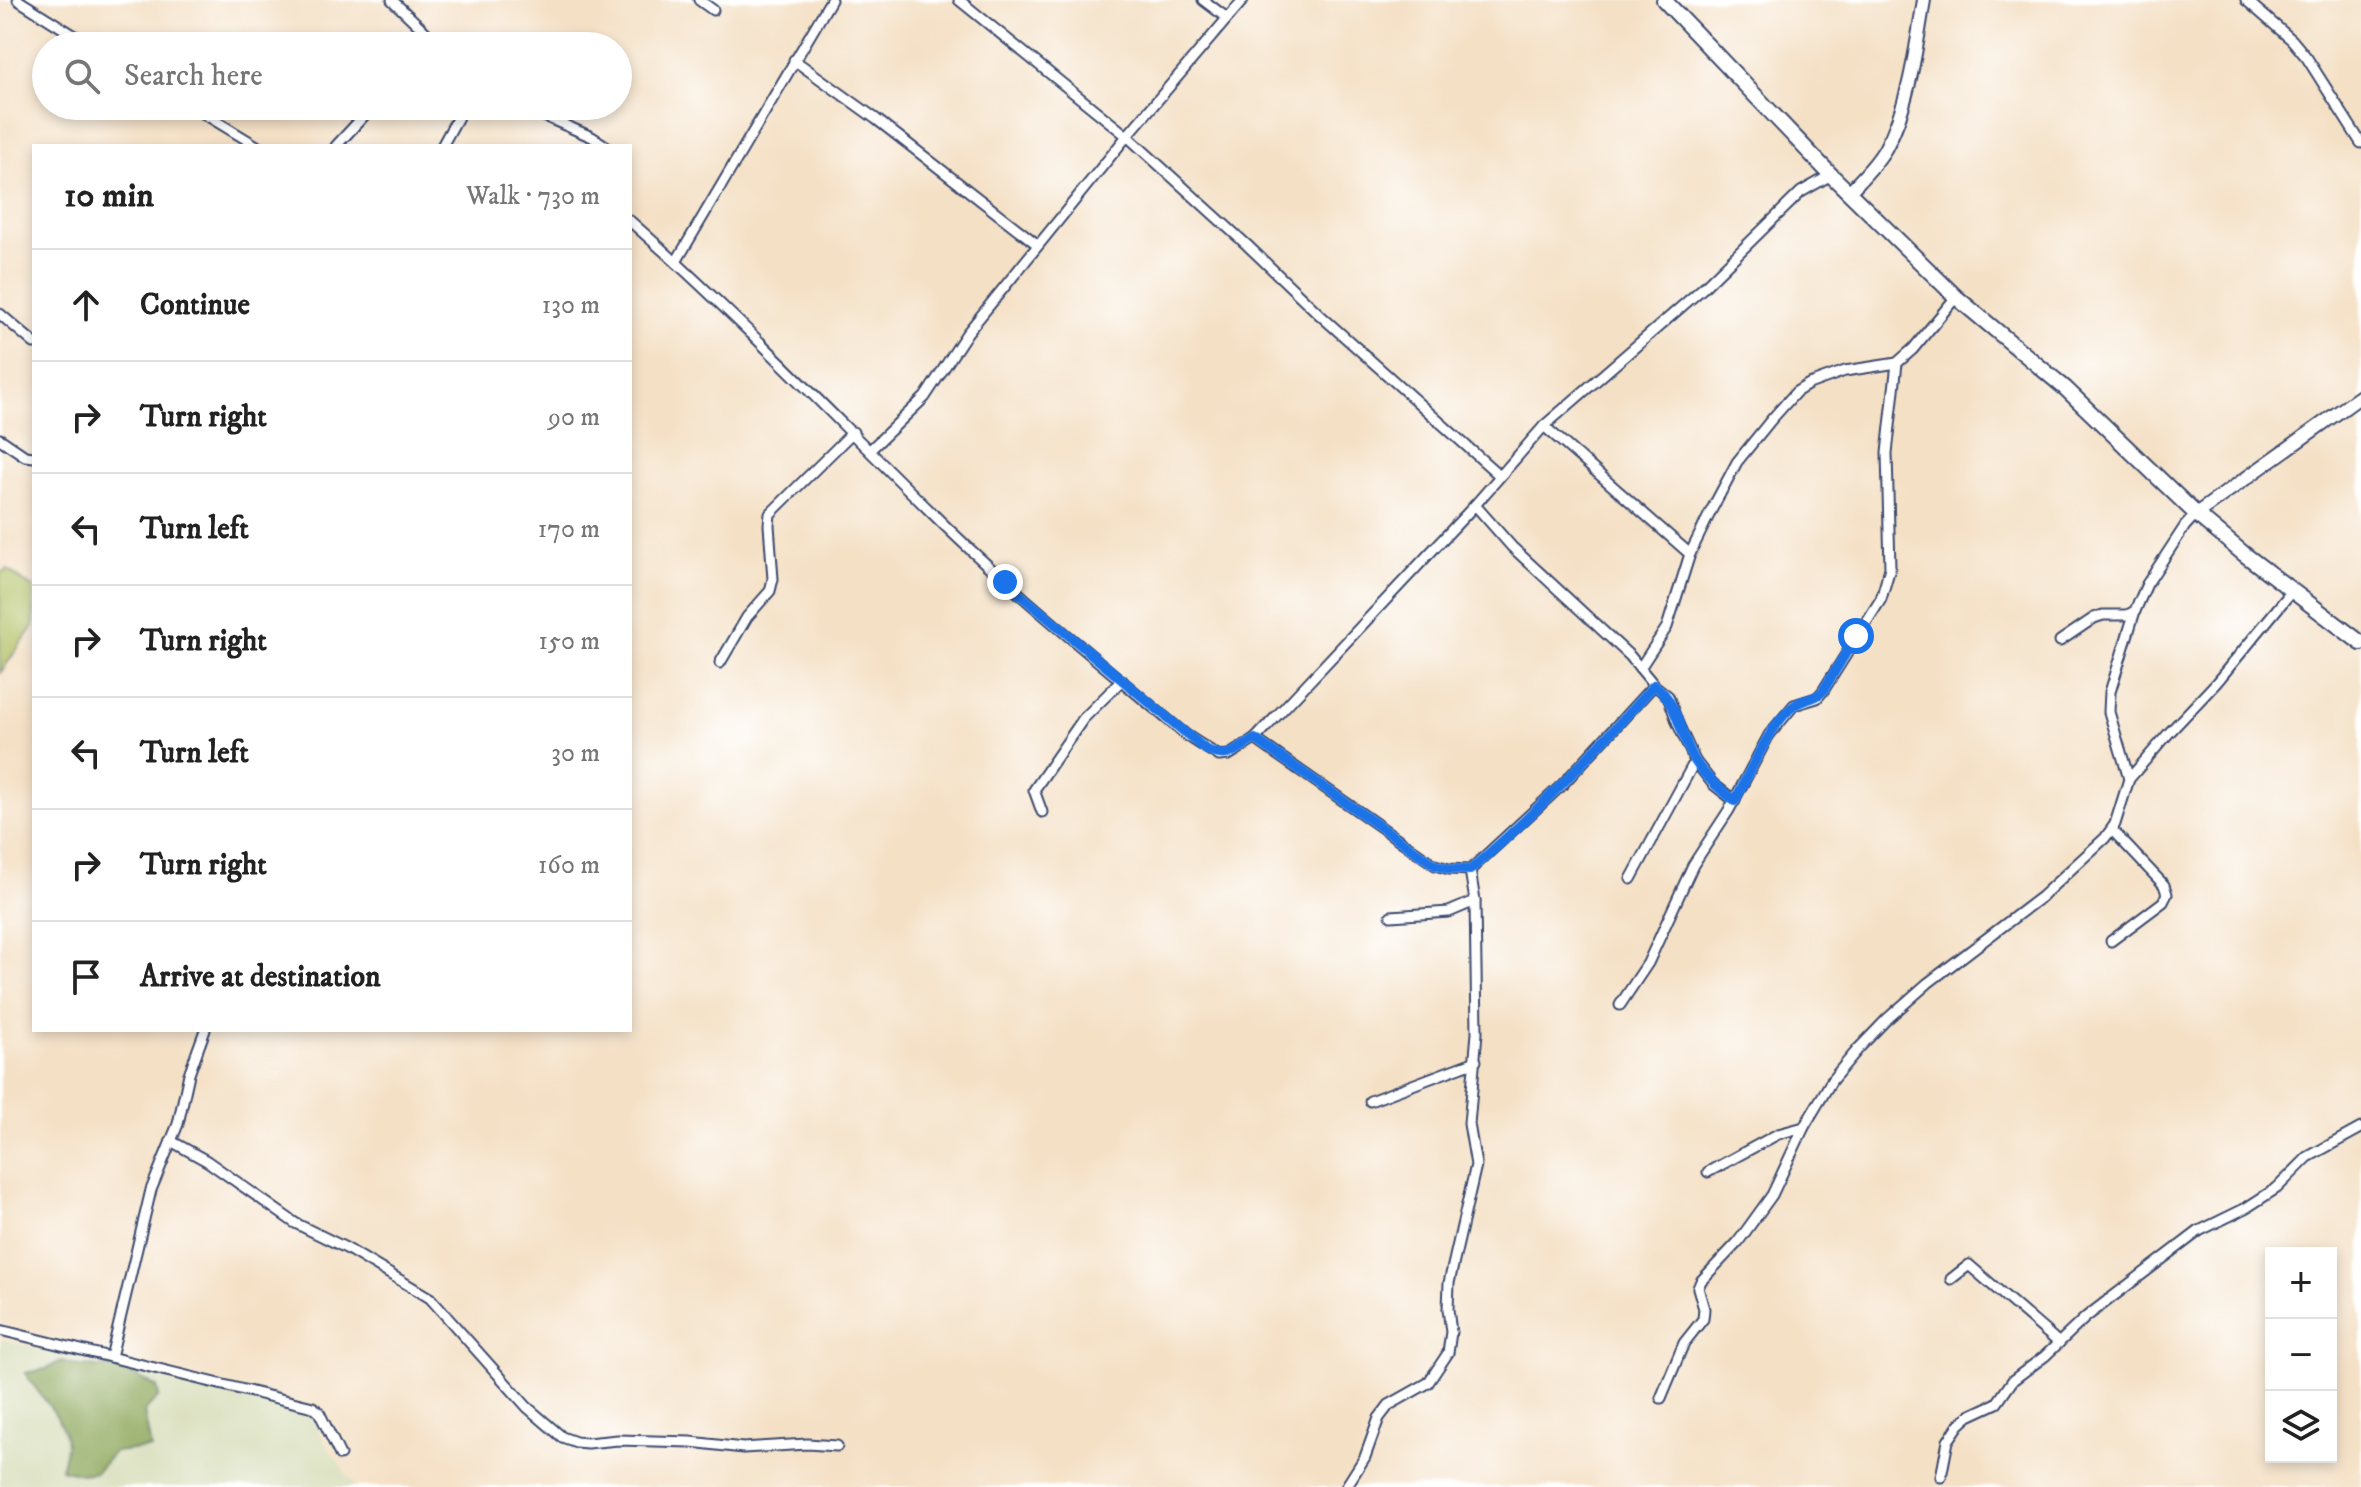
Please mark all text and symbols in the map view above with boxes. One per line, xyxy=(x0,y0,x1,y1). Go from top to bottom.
search box xyxy=(32,32,632,120)
icon: search xyxy=(60,54,104,98)
text: Search here xyxy=(124,58,263,95)
text: 10 min xyxy=(64,175,154,217)
text: Walk · 730 m xyxy=(466,180,600,213)
icon: ahead xyxy=(64,283,108,327)
text: Continue xyxy=(140,287,250,324)
text: 130 m xyxy=(542,289,600,322)
icon: right xyxy=(64,395,108,439)
text: Turn right xyxy=(140,399,267,436)
text: 90 m xyxy=(548,401,600,434)
icon: left xyxy=(64,507,108,551)
text: Turn left xyxy=(140,511,249,548)
text: 170 m xyxy=(538,513,600,546)
route end xyxy=(987,564,1023,600)
route start xyxy=(1838,618,1874,654)
icon: right xyxy=(64,619,108,663)
text: Turn right xyxy=(140,623,267,660)
text: 150 m xyxy=(539,625,600,658)
icon: left xyxy=(64,731,108,775)
text: Turn left xyxy=(140,735,249,772)
text: 30 m xyxy=(551,737,600,770)
icon: right xyxy=(64,843,108,887)
text: Turn right xyxy=(140,847,267,884)
text: 160 m xyxy=(538,849,600,882)
icon: arrive xyxy=(64,955,108,999)
text: Arrive at destination xyxy=(140,959,381,996)
map controls xyxy=(2265,1247,2337,1463)
button: + xyxy=(2265,1247,2337,1319)
button: − xyxy=(2265,1319,2337,1391)
button: layers xyxy=(2265,1391,2337,1463)

